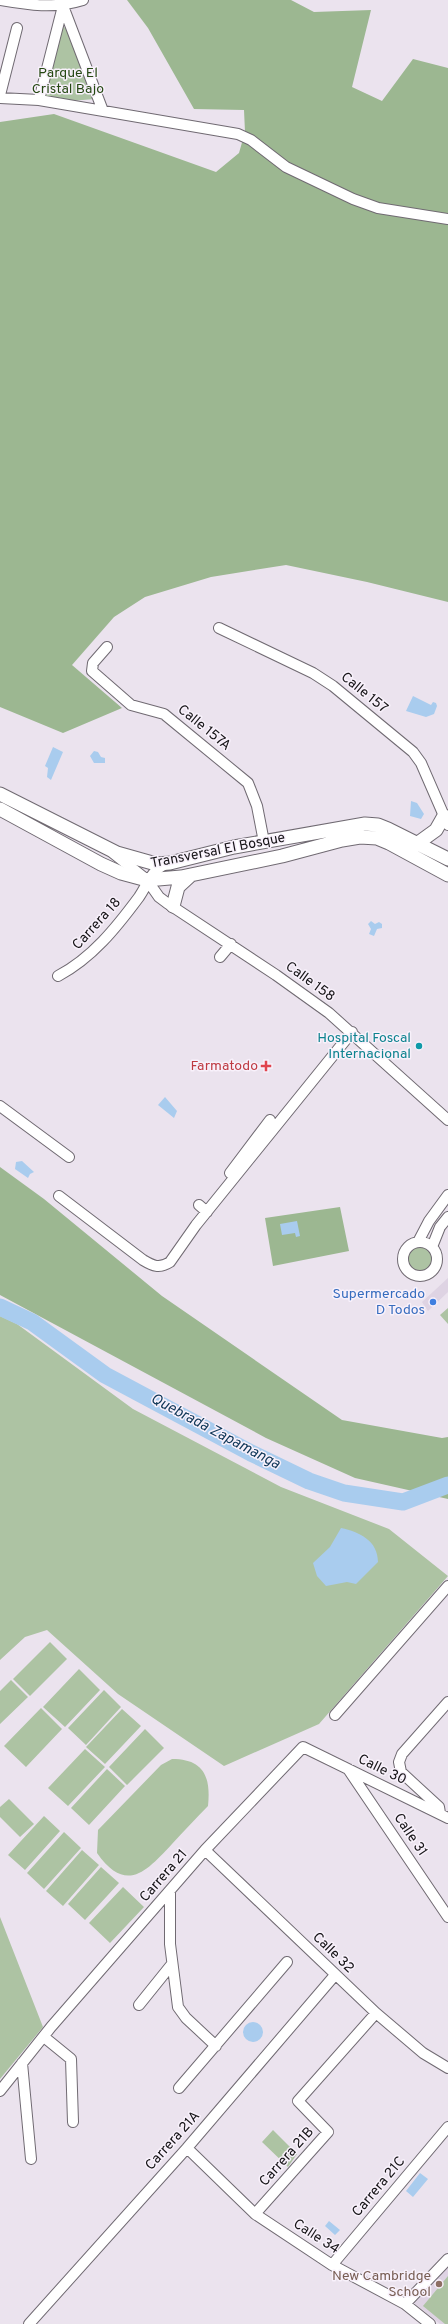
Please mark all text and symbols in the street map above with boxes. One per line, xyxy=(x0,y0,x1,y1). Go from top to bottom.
park label: Parque El Cristal Bajo xyxy=(32,65,104,98)
street label: Calle 157 xyxy=(337,669,391,717)
street label: Calle 157A xyxy=(174,701,234,755)
street label: Transversal El Bosque xyxy=(149,830,287,872)
street label: Carrera 18 xyxy=(69,894,125,954)
street label: Calle 158 xyxy=(282,958,338,1006)
place label: Hospital Foscal Internacional xyxy=(317,1030,411,1063)
marker: Hospital Foscal Internacional xyxy=(414,1041,424,1051)
place label: Farmatodo xyxy=(190,1058,258,1075)
marker: Farmatodo xyxy=(261,1061,271,1071)
place label: Supermercado D Todos xyxy=(333,1286,425,1319)
marker: Supermercado D Todos xyxy=(428,1297,438,1307)
water label: Quebrada Zapamanga xyxy=(147,1390,283,1474)
street label: Calle 30 xyxy=(355,1751,409,1789)
street label: Calle 31 xyxy=(389,1810,431,1860)
street label: Carrera 21 xyxy=(136,1846,192,1906)
street label: Calle 32 xyxy=(309,1929,357,1977)
street label: Carrera 21A xyxy=(142,2108,204,2174)
street label: Carrera 21B xyxy=(256,2124,318,2190)
street label: Carrera 21C xyxy=(349,2153,409,2221)
street label: Calle 34 xyxy=(290,2216,342,2258)
place label: New Cambridge School xyxy=(332,2268,431,2301)
marker: New Cambridge School xyxy=(434,2279,444,2289)

